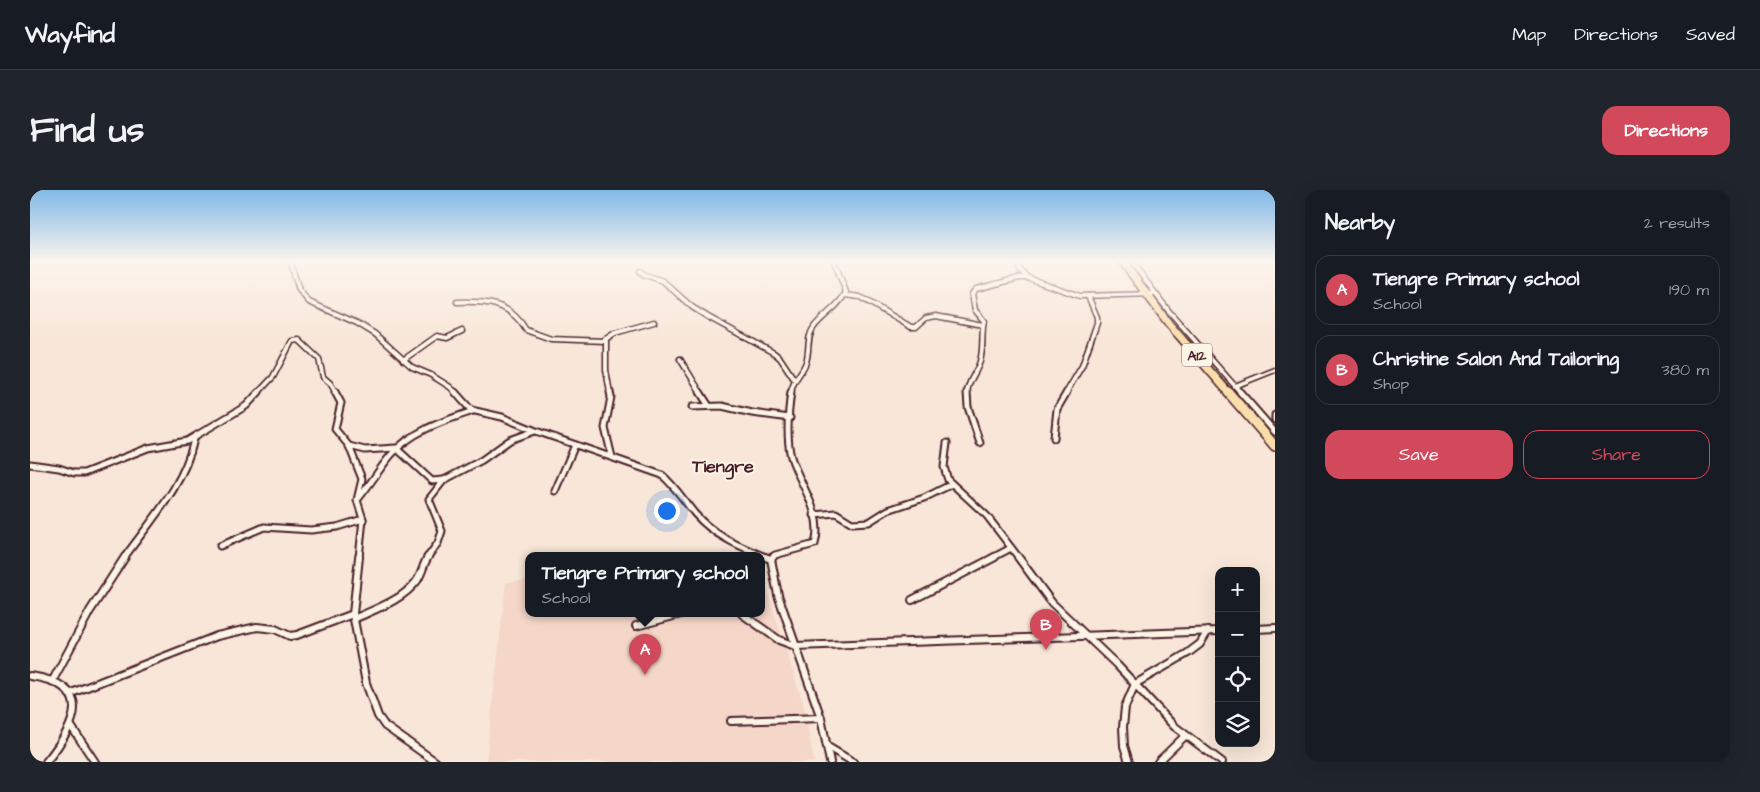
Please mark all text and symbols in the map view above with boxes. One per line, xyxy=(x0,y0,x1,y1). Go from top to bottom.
text: Wayfind xyxy=(25,18,115,52)
text: Map xyxy=(1512,22,1546,47)
text: Directions xyxy=(1574,22,1658,47)
text: Saved xyxy=(1686,22,1735,47)
text: Find us xyxy=(30,106,144,155)
button: Directions xyxy=(1602,106,1730,155)
text: Nearby xyxy=(1325,208,1395,237)
text: 2 results xyxy=(1644,212,1710,234)
text: Tiengre Primary school xyxy=(1373,266,1579,293)
text: A xyxy=(1337,279,1347,301)
text: 190 m xyxy=(1669,279,1709,301)
text: School xyxy=(1373,293,1422,315)
road number: A12 xyxy=(1182,344,1212,366)
text: Christine Salon And Tailoring xyxy=(1373,346,1619,373)
text: B xyxy=(1336,359,1348,381)
text: 380 m xyxy=(1662,359,1709,381)
text: Shop xyxy=(1373,373,1409,395)
button: Save xyxy=(1325,430,1513,479)
button: Share xyxy=(1523,430,1710,479)
district label: Tiengre xyxy=(691,454,754,480)
your location xyxy=(654,498,680,524)
popup xyxy=(525,552,765,617)
text: Tiengre Primary school xyxy=(542,560,748,587)
map controls xyxy=(1215,567,1260,747)
button: + xyxy=(1215,567,1260,612)
text: School xyxy=(542,587,591,609)
pin: B xyxy=(1030,609,1062,650)
button: − xyxy=(1215,612,1260,657)
pin: A xyxy=(629,634,661,675)
button: locate xyxy=(1215,657,1260,702)
button: layers xyxy=(1215,702,1260,747)

